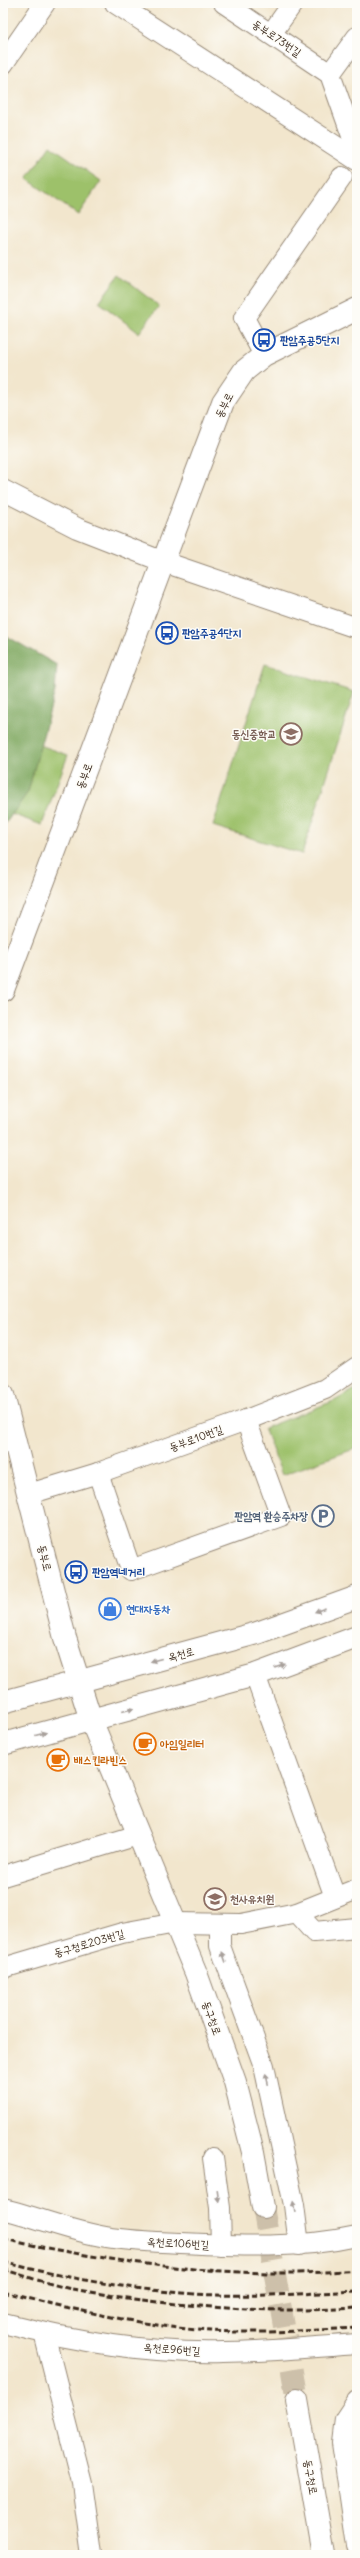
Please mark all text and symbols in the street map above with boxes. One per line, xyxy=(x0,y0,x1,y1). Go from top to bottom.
street label: 동부로73번길 xyxy=(250,17,304,60)
bus stop icon: 판암주공5단지 xyxy=(251,327,277,353)
place label: 판암주공5단지 xyxy=(280,333,340,347)
street label: 동부로 xyxy=(212,390,236,420)
bus stop icon: 판암주공4단지 xyxy=(154,620,180,646)
place label: 판암주공4단지 xyxy=(182,626,242,640)
school or university icon: 동신중학교 xyxy=(278,721,304,747)
place label: 동신중학교 xyxy=(232,727,276,741)
street label: 동부로 xyxy=(73,761,95,791)
street label: 동부로10번길 xyxy=(167,1422,225,1454)
parking icon: 판암역 환승주차장 xyxy=(310,1503,336,1529)
place label: 판암역 환승주차장 xyxy=(235,1509,308,1523)
street label: 동부로 xyxy=(35,1543,55,1573)
bus stop icon: 판암역네거리 xyxy=(63,1559,89,1585)
place label: 판암역네거리 xyxy=(92,1565,145,1579)
shop icon: 현대자동차 xyxy=(97,1596,123,1622)
place label: 현대자동차 xyxy=(126,1602,170,1616)
one-way arrow xyxy=(314,1608,326,1614)
street label: 옥천로 xyxy=(166,1644,196,1664)
one-way arrow xyxy=(150,1658,162,1664)
one-way arrow xyxy=(275,1663,287,1669)
one-way arrow xyxy=(123,1707,135,1713)
one-way arrow xyxy=(35,1731,47,1737)
cafe icon: 아임일리터 xyxy=(132,1731,158,1757)
place label: 아임일리터 xyxy=(160,1737,204,1751)
cafe icon: 배스킨라빈스 xyxy=(45,1747,71,1773)
place label: 배스킨라빈스 xyxy=(73,1753,127,1767)
school or university icon: 천사유치원 xyxy=(202,1886,228,1912)
place label: 천사유치원 xyxy=(230,1892,274,1906)
street label: 동구청로203번길 xyxy=(52,1926,126,1960)
one-way arrow xyxy=(220,1951,226,1963)
street label: 동구청로 xyxy=(199,1999,225,2037)
one-way arrow xyxy=(264,2073,270,2085)
one-way arrow xyxy=(215,2190,221,2203)
one-way arrow xyxy=(291,2200,297,2213)
street label: 옥천로106번길 xyxy=(147,2234,210,2252)
street label: 옥천로96번길 xyxy=(143,2340,201,2358)
street label: 동구청로 xyxy=(301,2458,321,2496)

